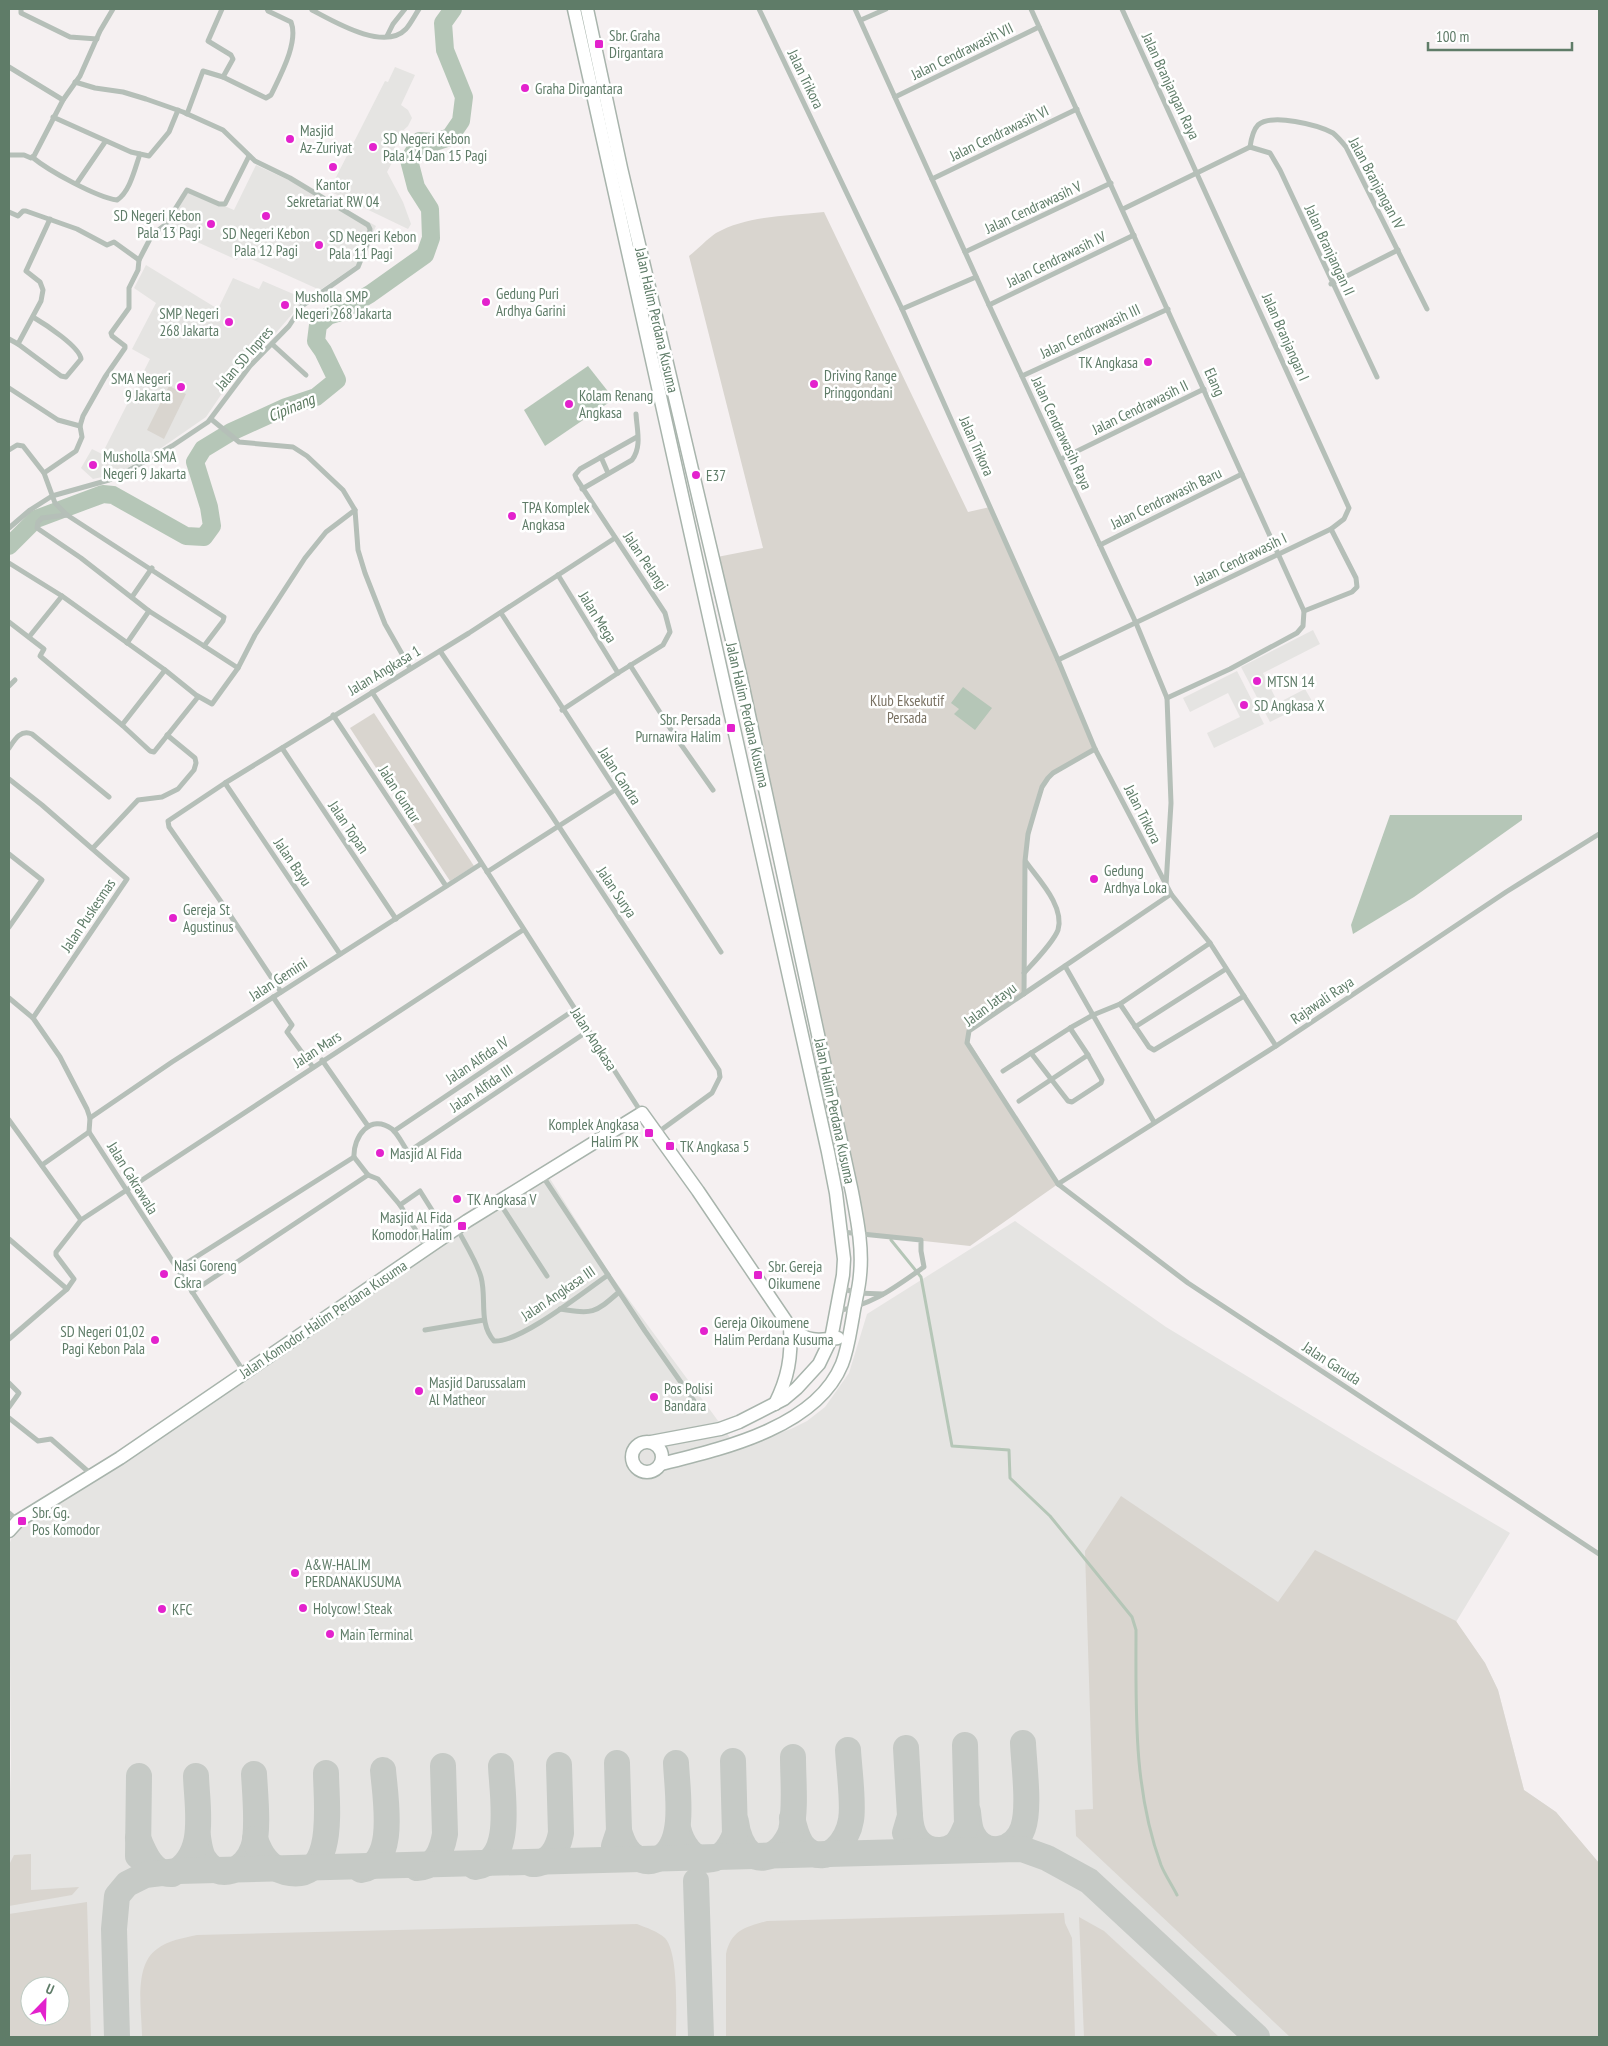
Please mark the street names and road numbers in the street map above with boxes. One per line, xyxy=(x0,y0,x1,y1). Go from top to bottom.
street label: Jalan Cendrawasih VII xyxy=(907,18,1016,84)
street label: Jalan Branjangan Raya xyxy=(1138,29,1204,142)
street label: Jalan Trikora xyxy=(783,45,828,112)
street label: Jalan Cendrawasih VI xyxy=(946,101,1052,166)
street label: Jalan Branjangan IV xyxy=(1344,133,1409,232)
street label: Jalan Cendrawasih V xyxy=(981,176,1084,238)
street label: Jalan Branjangan II xyxy=(1300,201,1359,298)
street label: Jalan Cendrawasih IV xyxy=(1002,227,1109,292)
street label: Jalan Halim Perdana Kusuma xyxy=(631,245,683,394)
street label: Jalan Branjangan I xyxy=(1258,289,1314,384)
street label: Jalan Cendrawasih III xyxy=(1036,300,1143,363)
street label: Jalan SD Inpres xyxy=(210,322,277,395)
street label: Elang xyxy=(1200,365,1230,399)
street label: Jalan Cendrawasih Raya xyxy=(1027,373,1096,493)
street label: Jalan Cendrawasih II xyxy=(1088,376,1191,439)
street label: Jalan Trikora xyxy=(955,412,999,479)
street label: Jalan Cendrawasih Baru xyxy=(1106,463,1225,534)
street label: Jalan Pelangi xyxy=(619,527,673,594)
street label: Jalan Cendrawasih I xyxy=(1189,528,1290,590)
street label: Jalan Mega xyxy=(574,587,621,646)
street label: Jalan Halim Perdana Kusuma xyxy=(722,640,774,789)
street label: Jalan Angkasa 1 xyxy=(343,641,424,700)
street label: Jalan Candra xyxy=(594,743,646,808)
street label: Jalan Guntur xyxy=(374,761,426,827)
street label: Jalan Trikora xyxy=(1120,780,1166,847)
street label: Jalan Topan xyxy=(324,796,373,857)
street label: Jalan Bayu xyxy=(269,833,316,890)
street label: Jalan Surya xyxy=(592,862,641,921)
street label: Jalan Puskesmas xyxy=(56,875,120,956)
street label: Jalan Gemini xyxy=(245,953,311,1005)
street label: Rajawali Raya xyxy=(1287,972,1357,1028)
street label: Jalan Jatayu xyxy=(959,978,1020,1030)
street label: Jalan Angkasa xyxy=(566,1003,621,1074)
street label: Jalan Mars xyxy=(289,1026,345,1072)
street label: Jalan Alfida IV xyxy=(441,1032,512,1088)
street label: Jalan Halim Perdana Kusuma xyxy=(810,1035,860,1186)
street label: Jalan Alfida III xyxy=(445,1060,516,1117)
street label: Jalan Cakrawala xyxy=(103,1137,163,1218)
street label: Jalan Komodor Halim Perdana Kusuma xyxy=(235,1256,410,1383)
street label: Jalan Angkasa III xyxy=(517,1261,599,1325)
street label: Jalan Garuda xyxy=(1299,1337,1365,1389)

